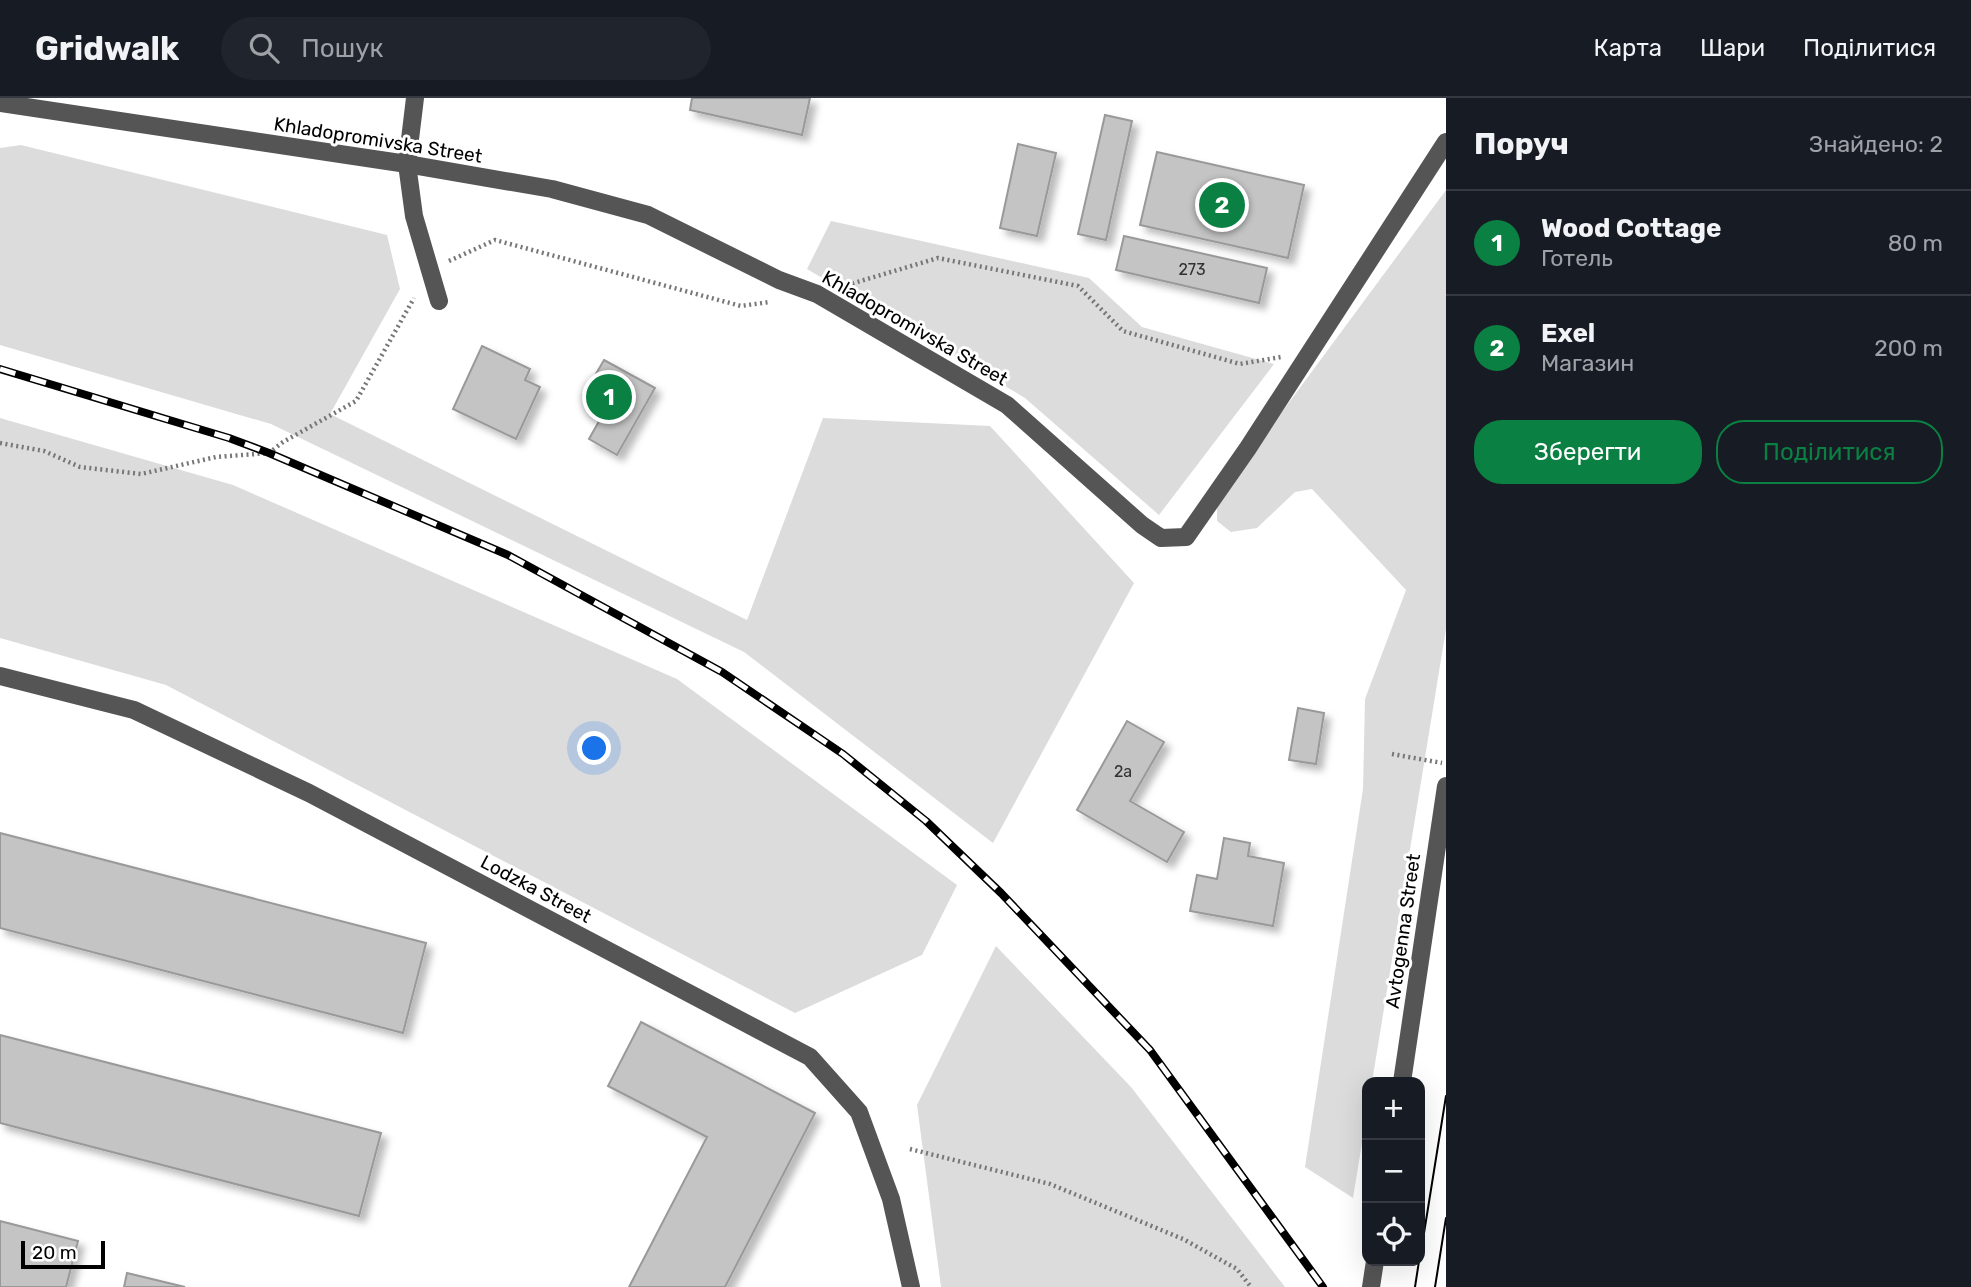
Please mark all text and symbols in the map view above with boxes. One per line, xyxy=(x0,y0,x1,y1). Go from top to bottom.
search box xyxy=(221,17,711,80)
text: Gridwalk xyxy=(35,29,179,68)
icon: search xyxy=(245,29,283,67)
text: Пошук xyxy=(301,33,383,64)
text: Карта xyxy=(1593,34,1662,62)
text: Шари xyxy=(1700,34,1765,62)
text: Поділитися xyxy=(1803,34,1936,62)
street label: Khladopromivska Street xyxy=(272,112,484,168)
text: Поруч xyxy=(1474,126,1569,162)
text: Знайдено: 2 xyxy=(1809,130,1943,158)
pin: 2 xyxy=(1199,179,1245,231)
text: Wood Cottage xyxy=(1541,213,1721,244)
text: 1 xyxy=(1491,229,1503,257)
text: 80 m xyxy=(1888,229,1943,257)
text: Готель xyxy=(1541,244,1613,272)
house number: 273 xyxy=(1178,260,1206,279)
street label: Khladopromivska Street xyxy=(818,265,1012,391)
text: Exel xyxy=(1541,318,1595,349)
text: 2 xyxy=(1490,334,1504,362)
text: 200 m xyxy=(1874,334,1943,362)
text: Магазин xyxy=(1541,349,1634,377)
pin: 1 xyxy=(586,371,632,423)
button: Зберегти xyxy=(1474,420,1702,484)
button: Поділитися xyxy=(1716,420,1943,484)
your location xyxy=(577,731,611,765)
house number: 2а xyxy=(1114,762,1132,781)
street label: Lodzka Street xyxy=(477,850,596,928)
street label: Avtogenna Street xyxy=(1381,852,1425,1010)
map controls xyxy=(1362,1077,1425,1266)
button: + xyxy=(1362,1077,1425,1140)
button: − xyxy=(1362,1140,1425,1203)
button: locate xyxy=(1362,1203,1425,1266)
scale bar xyxy=(21,1238,105,1270)
text: 20 m xyxy=(32,1241,77,1264)

